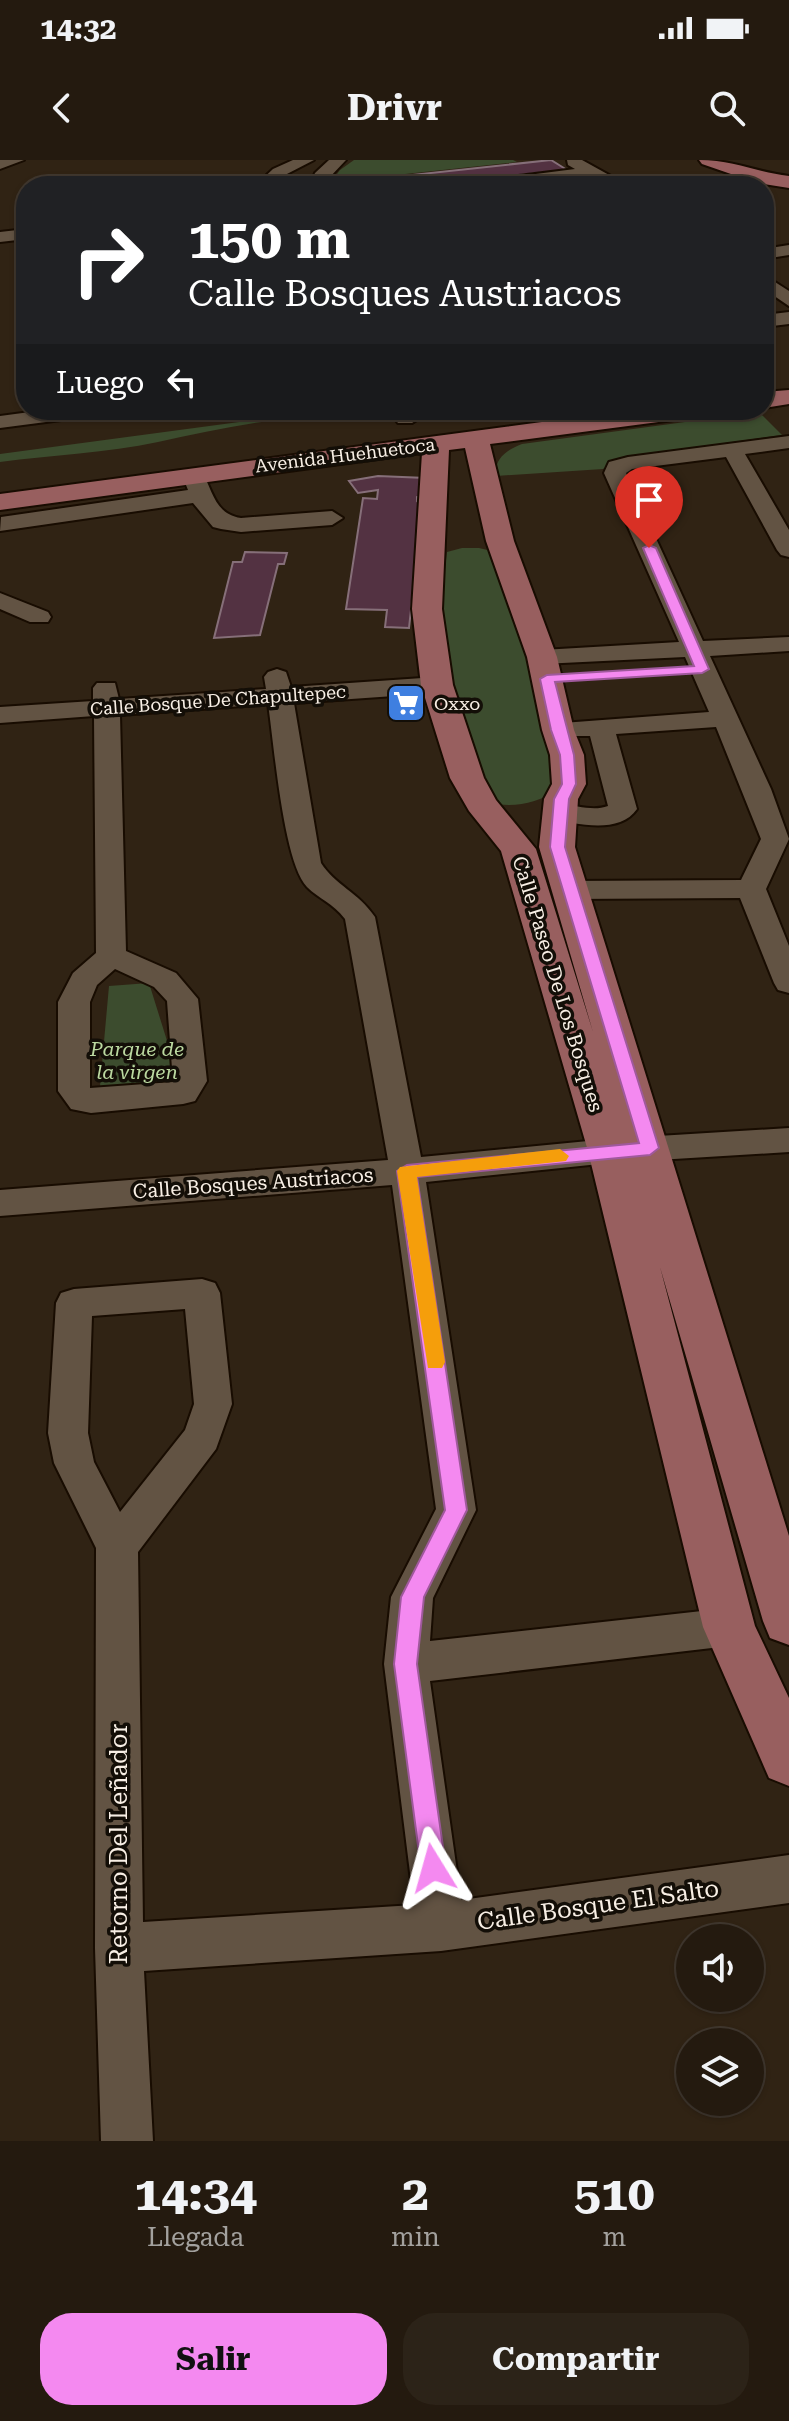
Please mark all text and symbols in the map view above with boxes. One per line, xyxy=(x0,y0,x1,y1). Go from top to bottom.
text: 14:32 xyxy=(40,11,117,46)
icon: back xyxy=(40,86,84,130)
icon: search xyxy=(705,86,749,130)
text: Drivr xyxy=(347,87,442,129)
text: 150 m xyxy=(188,206,350,272)
icon: right xyxy=(56,208,160,312)
text: Calle Bosques Austriacos xyxy=(188,273,622,315)
icon: left xyxy=(160,360,204,404)
text: Luego xyxy=(56,365,144,400)
street label: Avenida Huehuetoca xyxy=(254,434,436,476)
pin xyxy=(615,466,683,548)
icon: arrive xyxy=(627,478,671,522)
street label: Calle Bosque De Chapultepec xyxy=(89,681,347,719)
supermarket icon: Oxxo xyxy=(385,682,427,724)
place label: Oxxo xyxy=(434,693,480,714)
street label: Calle Paseo De Los Bosques xyxy=(508,853,608,1115)
park label: Parque de la virgen xyxy=(89,1037,184,1084)
street label: Calle Bosques Austriacos xyxy=(132,1163,374,1203)
street label: Retorno Del Leñador xyxy=(105,1724,133,1964)
position arrow xyxy=(391,1826,475,1910)
street label: Calle Bosque El Salto xyxy=(475,1874,721,1936)
map controls xyxy=(676,1924,764,2116)
button: sound xyxy=(676,1924,764,2012)
button: layers xyxy=(676,2028,764,2116)
text: 14:34 xyxy=(134,2166,257,2222)
text: 2 xyxy=(402,2166,429,2222)
text: 510 xyxy=(574,2166,655,2222)
text: Llegada xyxy=(147,2222,244,2252)
text: min xyxy=(391,2222,440,2252)
text: m xyxy=(603,2222,626,2252)
button: Salir xyxy=(40,2313,387,2405)
button: Compartir xyxy=(403,2313,749,2405)

